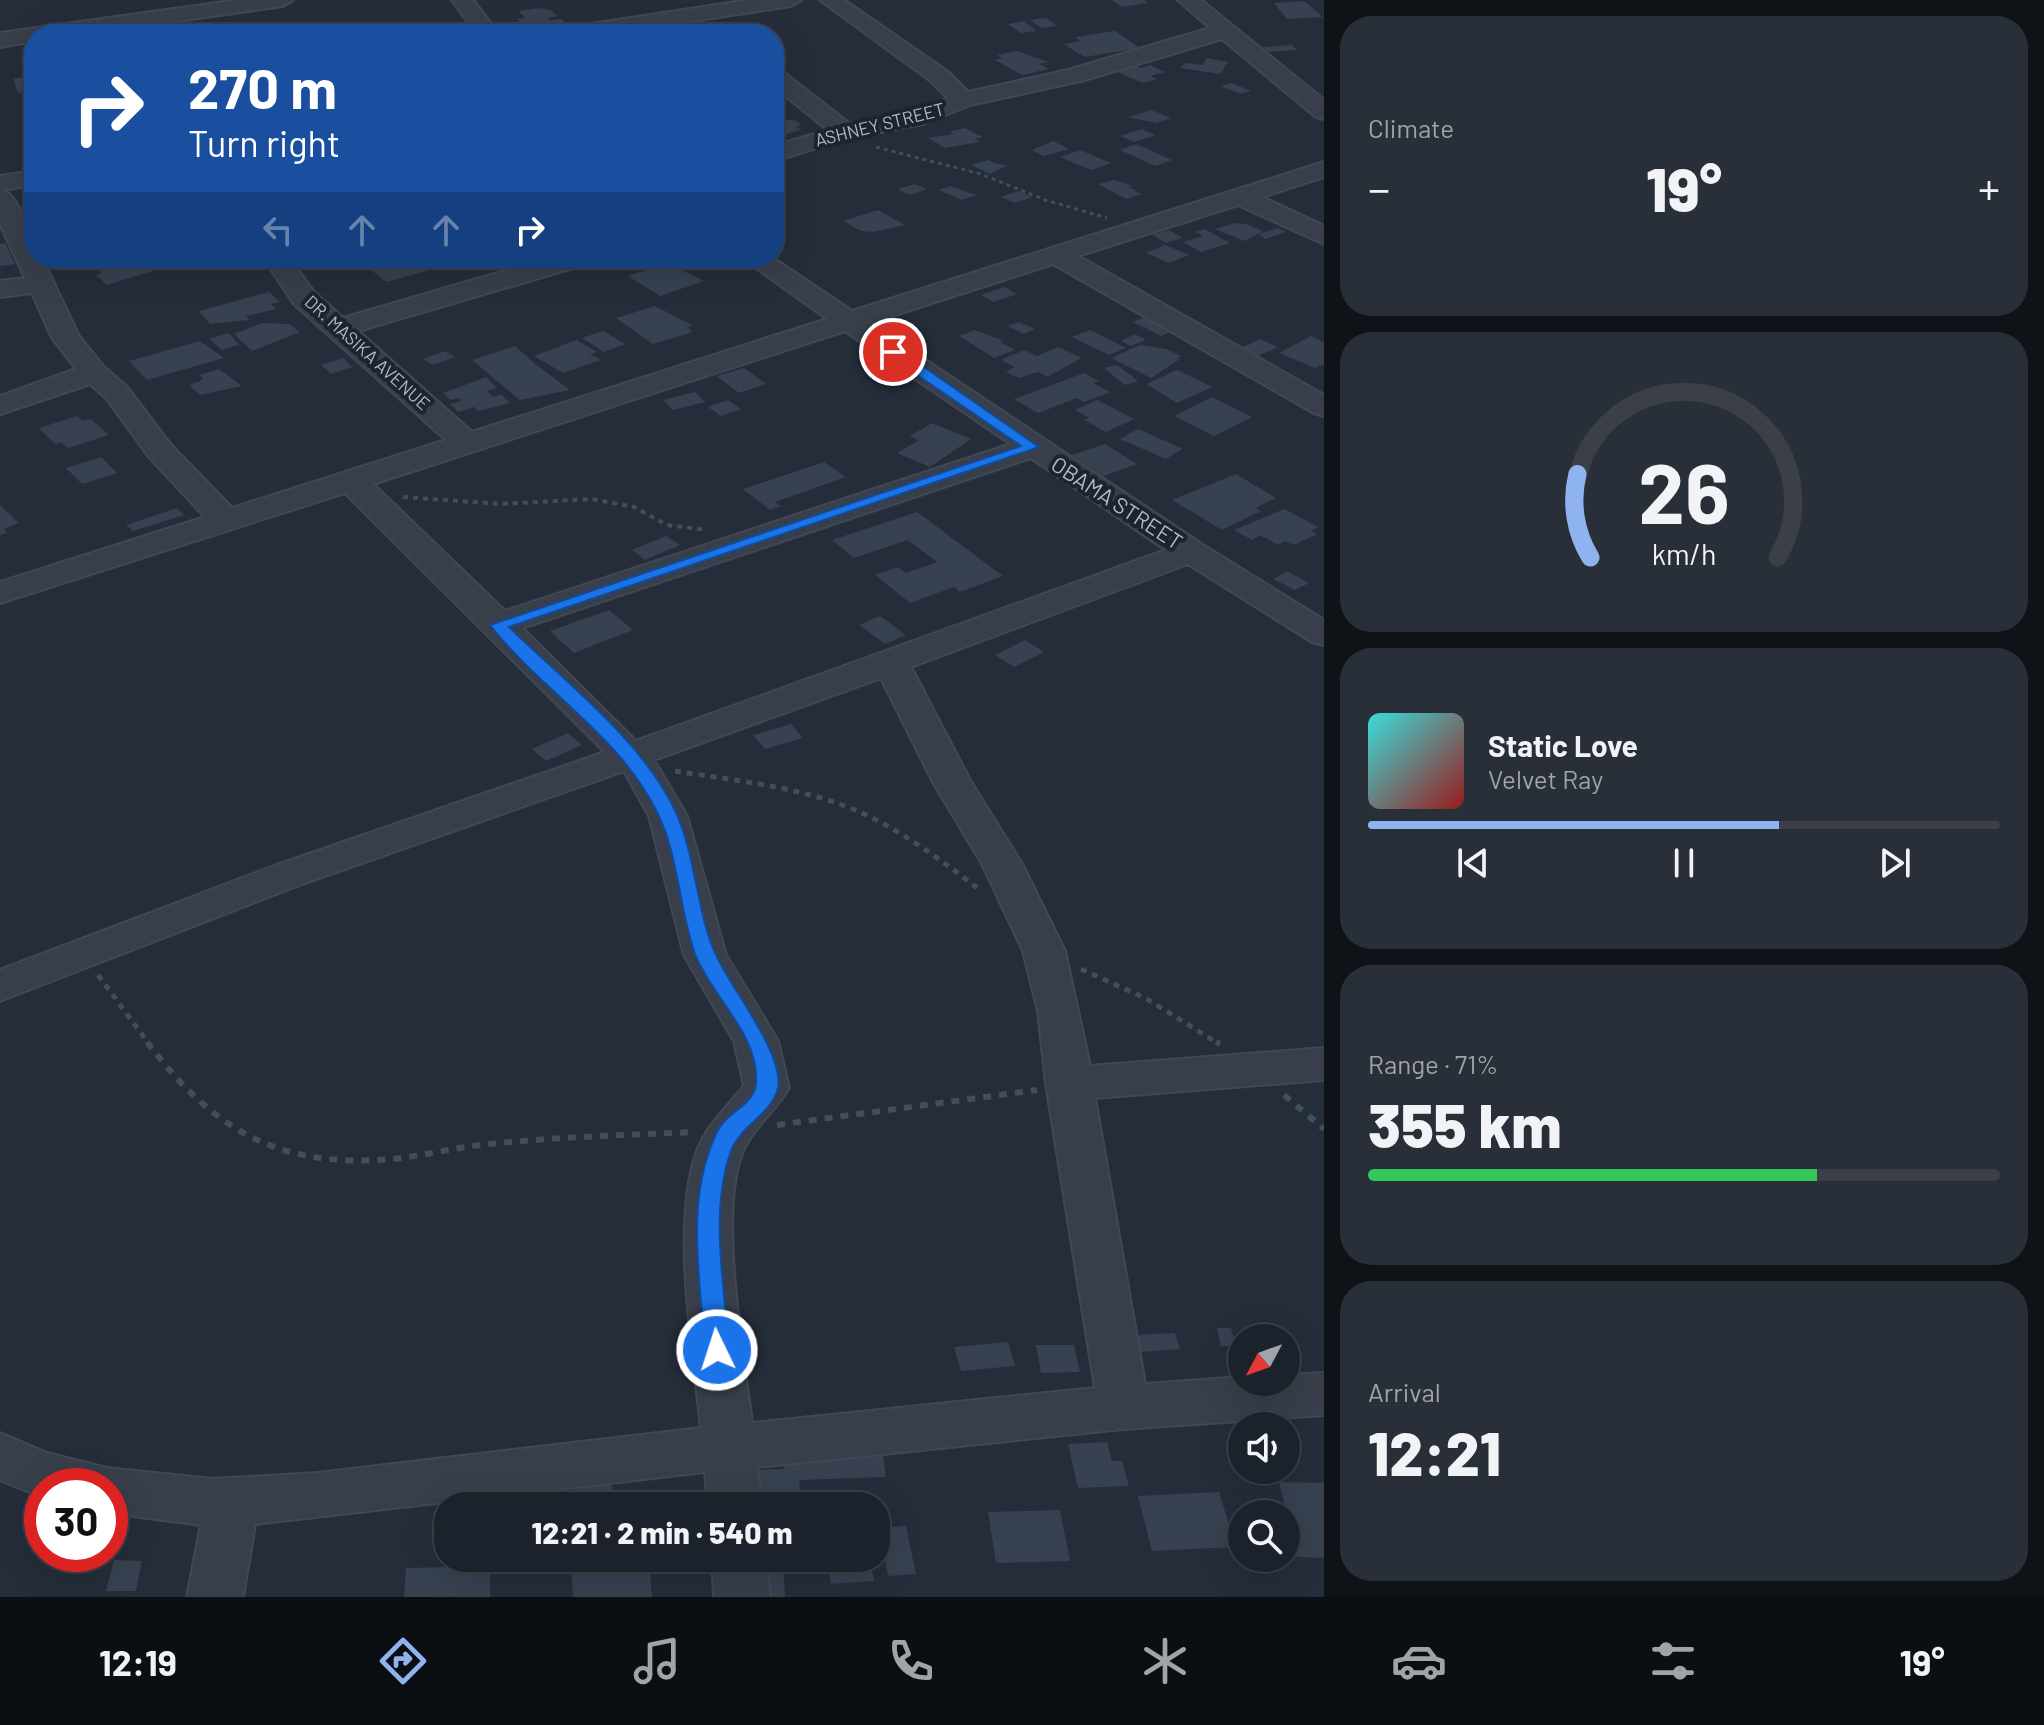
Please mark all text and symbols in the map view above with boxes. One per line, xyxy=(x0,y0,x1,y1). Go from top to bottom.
text: 270 m xyxy=(188,53,337,120)
icon: right xyxy=(56,56,160,160)
street label: ASHNEY STREET xyxy=(813,97,947,151)
text: Climate xyxy=(1368,112,1454,143)
text: Turn right xyxy=(188,121,340,164)
text: 19° xyxy=(1646,152,1722,224)
text: − xyxy=(1368,161,1390,214)
text: + xyxy=(1978,161,2000,214)
icon: left xyxy=(256,208,300,252)
icon: ahead xyxy=(340,208,384,252)
icon: ahead xyxy=(424,208,468,252)
icon: right xyxy=(508,208,552,252)
street label: DR. MASIKA AVENUE xyxy=(300,290,435,414)
pin xyxy=(859,318,927,386)
icon: arrive xyxy=(871,330,915,374)
text: 26 xyxy=(1638,441,1730,541)
street label: OBAMA STREET xyxy=(1047,450,1188,554)
text: km/h xyxy=(1652,536,1716,571)
text: Static Love xyxy=(1488,727,1638,763)
text: Velvet Ray xyxy=(1488,763,1603,794)
icon: previous xyxy=(1451,841,1495,885)
icon: pause xyxy=(1662,841,1706,885)
icon: next xyxy=(1873,841,1917,885)
text: Range · 71% xyxy=(1368,1048,1498,1079)
text: 355 km xyxy=(1368,1088,1562,1160)
position arrow xyxy=(675,1308,759,1392)
north arrow xyxy=(1228,1324,1300,1396)
map controls xyxy=(1228,1324,1300,1572)
text: Arrival xyxy=(1368,1376,1441,1407)
button: sound xyxy=(1228,1412,1300,1484)
text: 12:21 xyxy=(1368,1416,1501,1488)
speed limit sign: 30 xyxy=(24,1468,128,1572)
button: search xyxy=(1228,1500,1300,1572)
text: 12:21 · 2 min · 540 m xyxy=(532,1514,792,1550)
icon: directions xyxy=(375,1633,431,1689)
icon: music xyxy=(629,1633,685,1689)
icon: phone xyxy=(883,1633,939,1689)
icon: climate xyxy=(1137,1633,1193,1689)
icon: car xyxy=(1391,1633,1447,1689)
icon: filters xyxy=(1645,1633,1701,1689)
text: 12:19 xyxy=(99,1640,177,1683)
text: 19° xyxy=(1899,1640,1945,1683)

